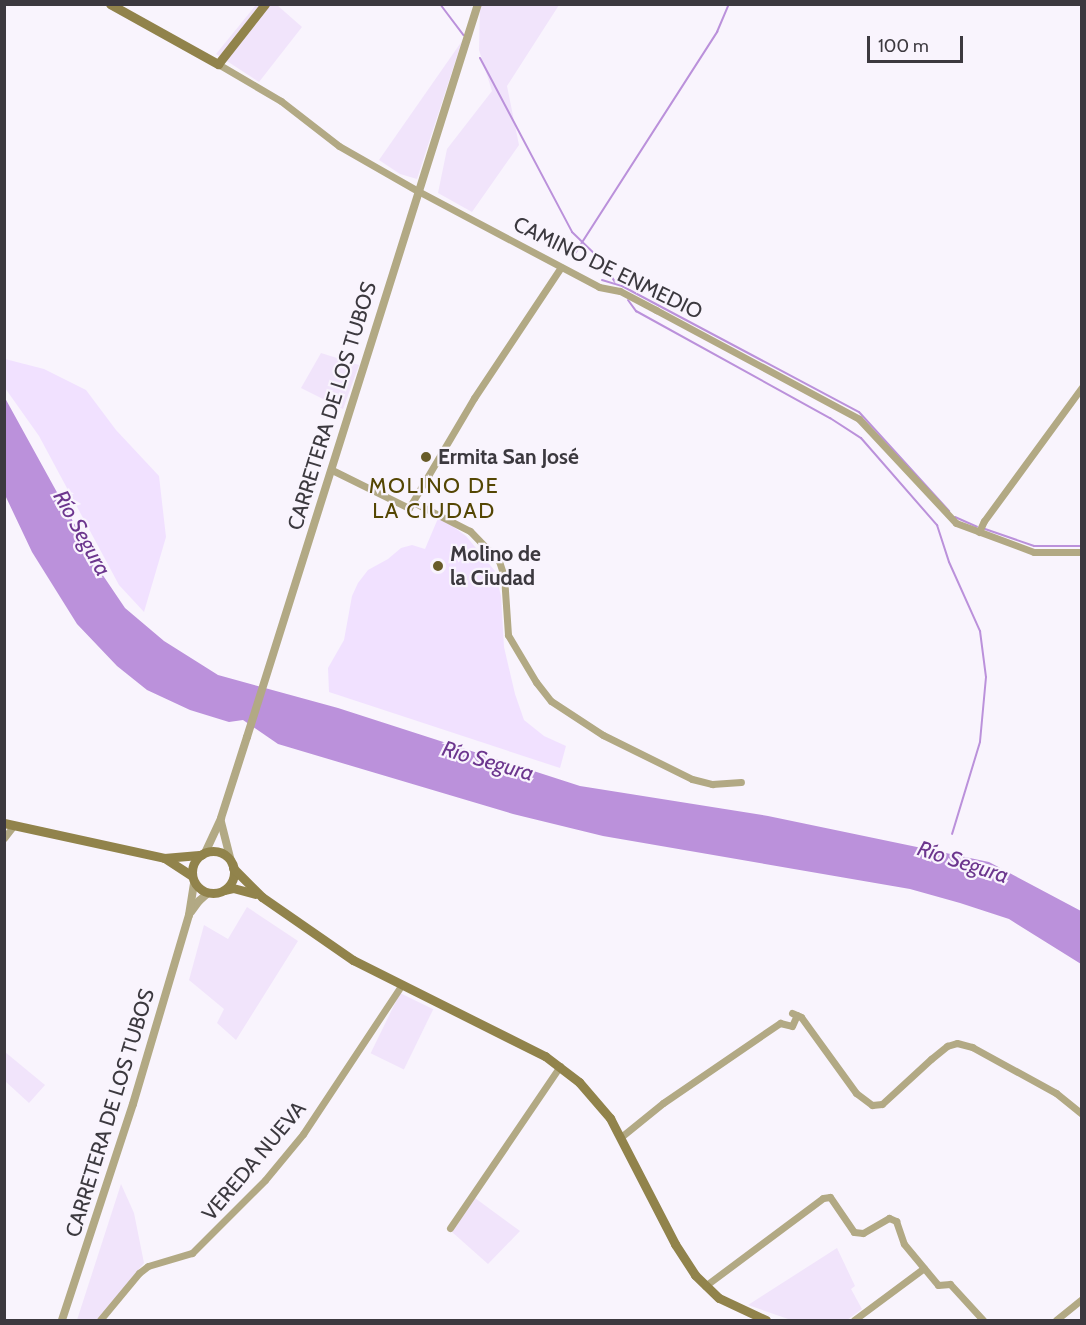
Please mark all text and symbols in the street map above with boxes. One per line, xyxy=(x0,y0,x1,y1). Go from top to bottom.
scale bar xyxy=(870,24,966,62)
text: 100 m xyxy=(878,35,929,57)
street label: CAMINO DE ENMEDIO xyxy=(509,211,707,325)
street label: CARRETERA DE LOS TUBOS xyxy=(282,279,382,533)
place label: Ermita San José xyxy=(438,444,579,470)
marker: Ermita San José xyxy=(419,450,433,464)
district label: MOLINO DE LA CIUDAD xyxy=(369,472,499,524)
water label: Río Segura xyxy=(48,485,116,581)
place label: Molino de la Ciudad xyxy=(450,541,541,591)
marker: Molino de la Ciudad xyxy=(431,559,445,573)
water label: Río Segura xyxy=(439,735,537,787)
water label: Río Segura xyxy=(914,835,1012,889)
street label: CARRETERA DE LOS TUBOS xyxy=(60,986,160,1240)
street label: VEREDA NUEVA xyxy=(197,1096,311,1226)

